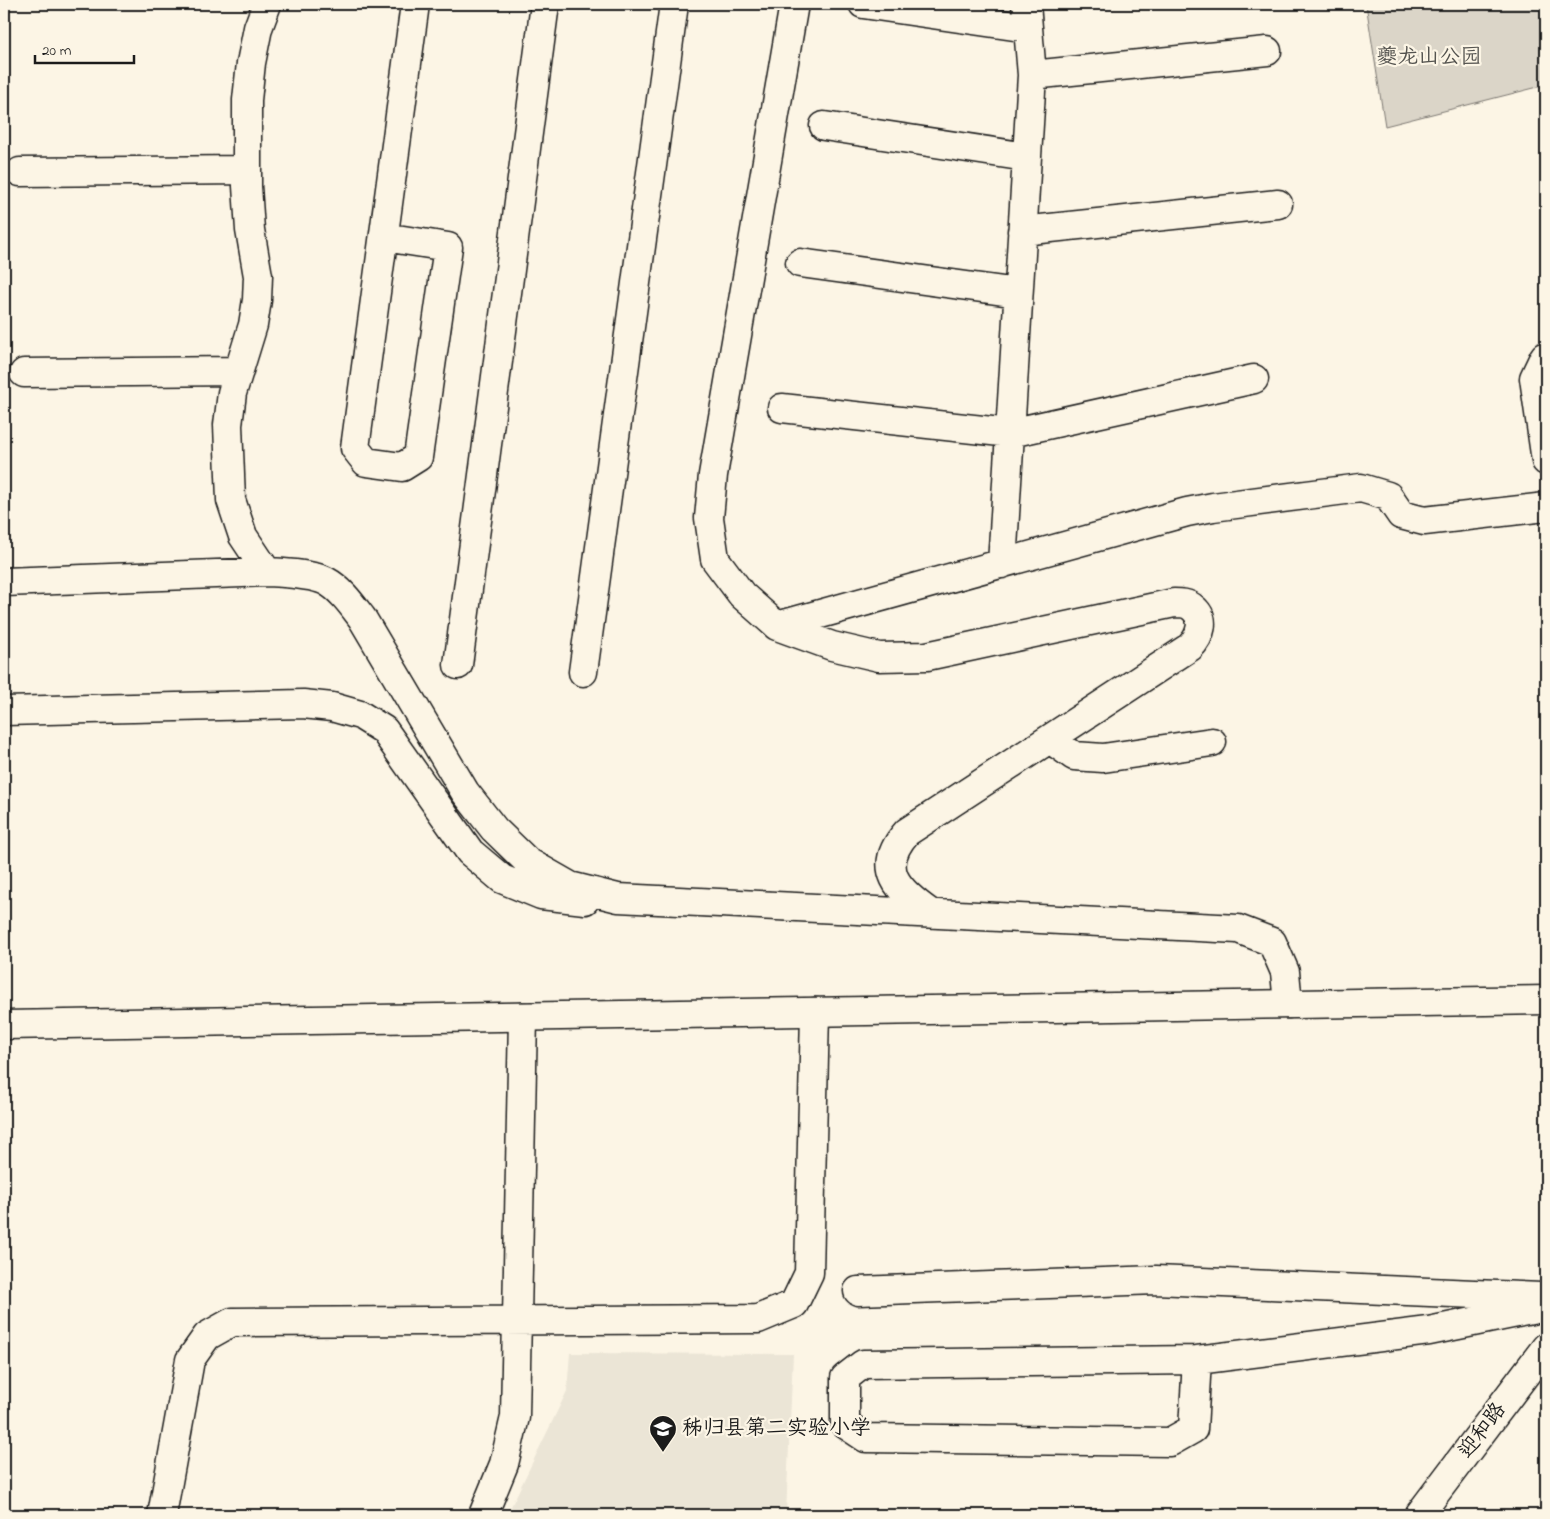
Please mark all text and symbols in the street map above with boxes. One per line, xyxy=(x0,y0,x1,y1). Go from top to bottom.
scale bar xyxy=(35,32,134,64)
text: 20 m xyxy=(42,40,72,62)
park label: 夔龙山公园 xyxy=(1377,43,1482,73)
street label: 迎和路 xyxy=(1452,1397,1514,1465)
school or university icon: 秭归县第二实验小学 xyxy=(648,1414,678,1453)
place label: 秭归县第二实验小学 xyxy=(682,1414,871,1444)

